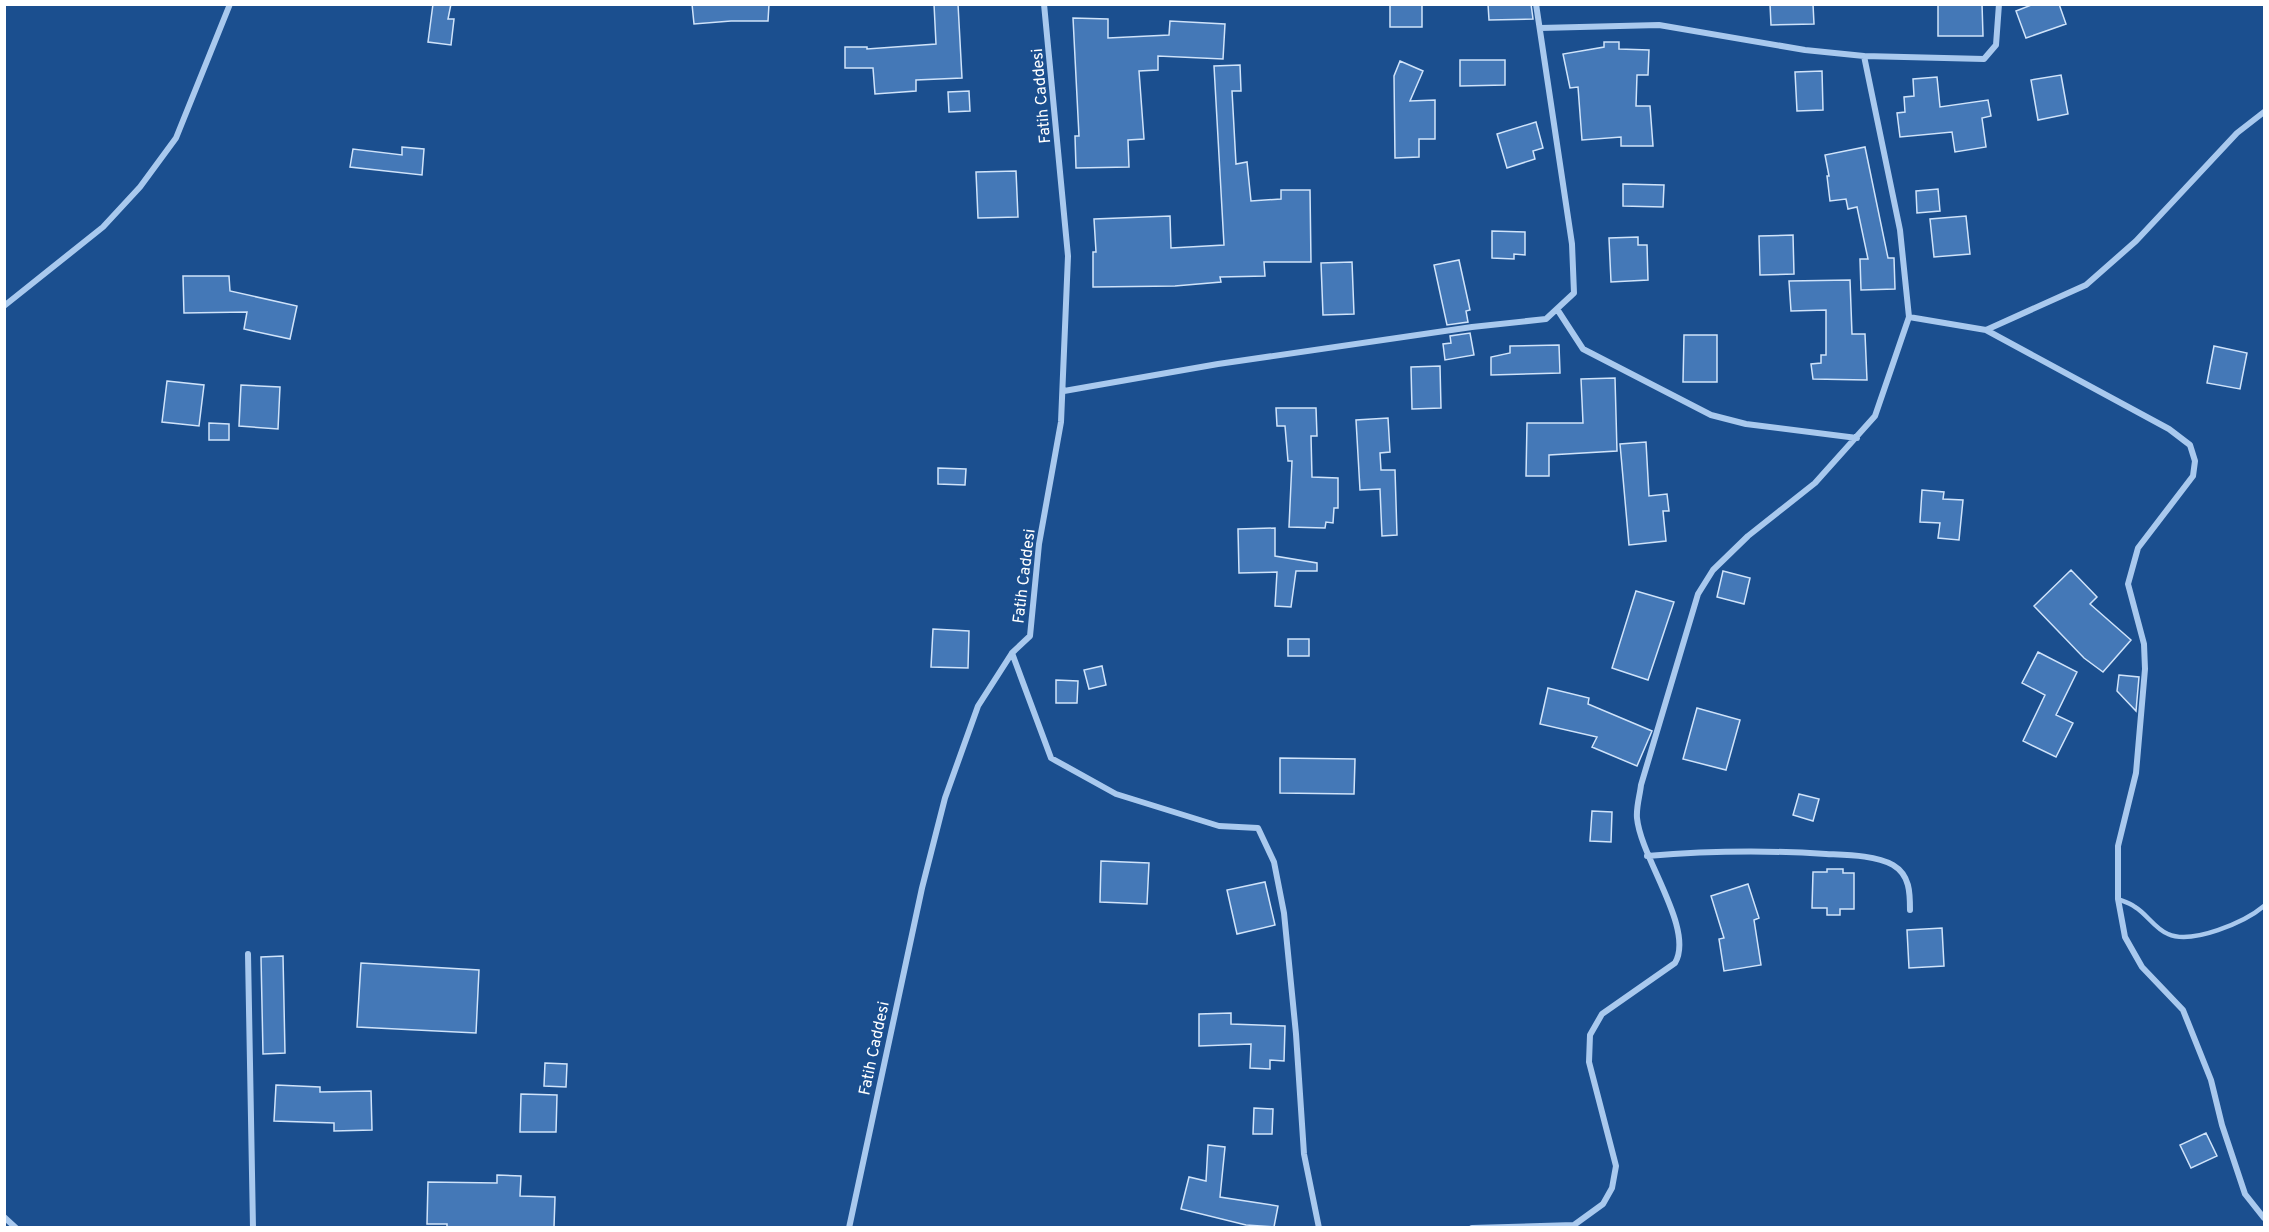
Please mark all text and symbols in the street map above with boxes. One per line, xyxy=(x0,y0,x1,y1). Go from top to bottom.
street label: Fatih Caddesi xyxy=(1028,47,1056,144)
street label: Fatih Caddesi xyxy=(1009,528,1041,625)
street label: Fatih Caddesi xyxy=(855,1000,895,1097)

